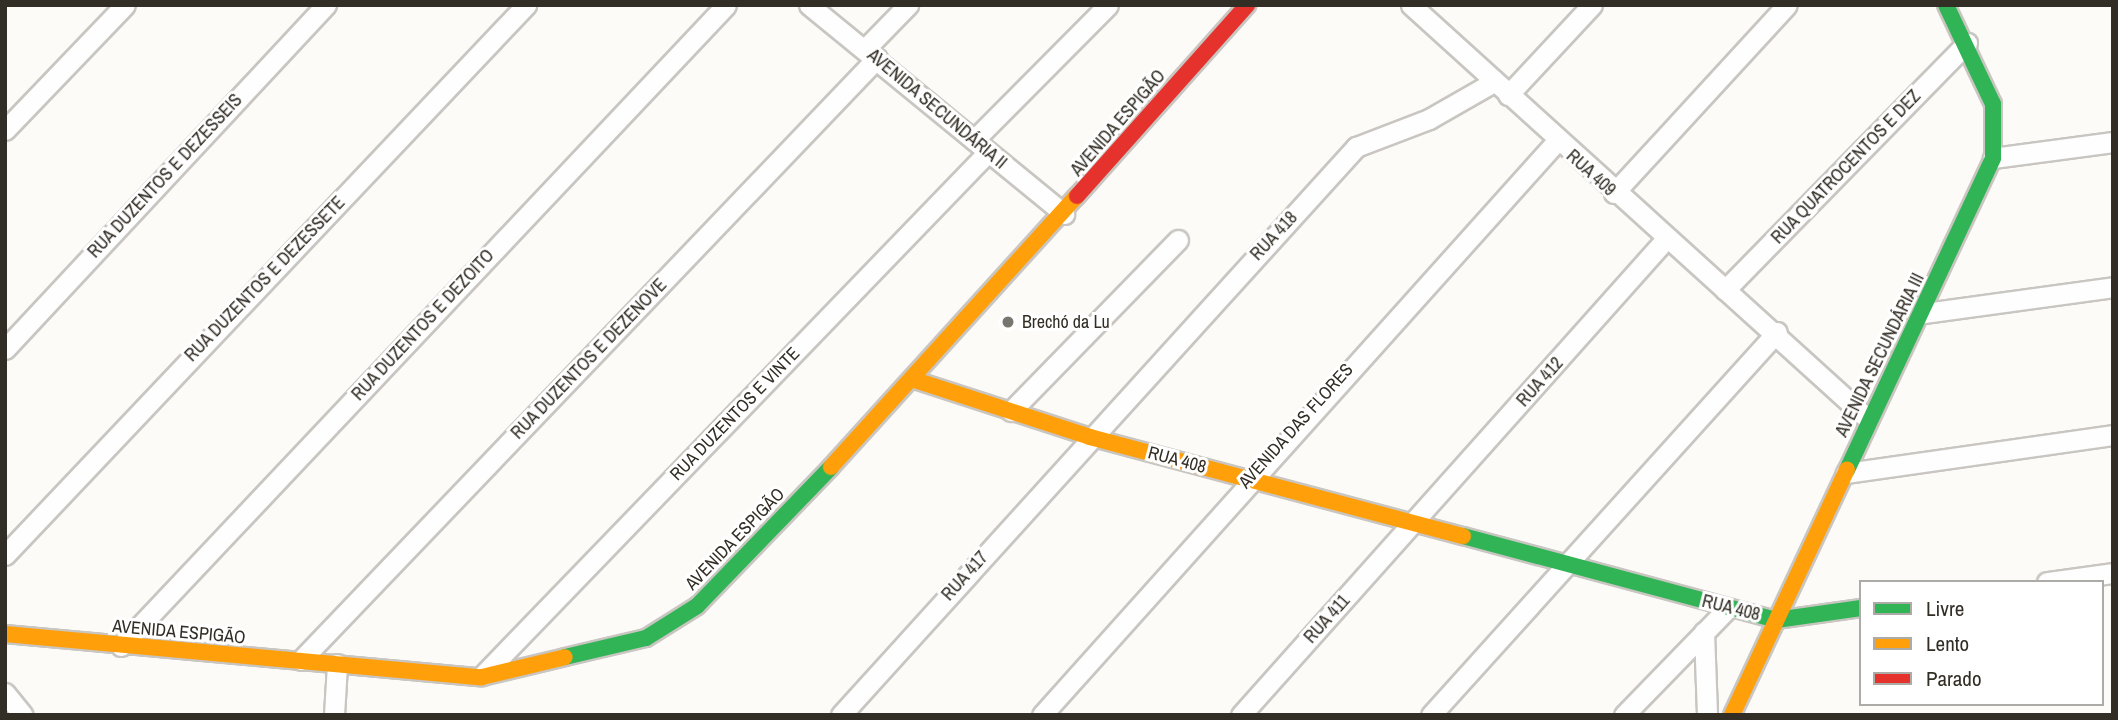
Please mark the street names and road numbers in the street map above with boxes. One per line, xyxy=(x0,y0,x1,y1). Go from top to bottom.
street label: AVENIDA SECUNDÁRIA II xyxy=(862,44,1012,174)
street label: AVENIDA ESPIGÃO xyxy=(1066,65,1170,181)
street label: RUA QUATROCENTOS E DEZ xyxy=(1767,85,1925,249)
street label: RUA DUZENTOS E DEZESSEIS xyxy=(83,89,247,263)
street label: RUA 409 xyxy=(1562,145,1620,201)
street label: RUA DUZENTOS E DEZESSETE xyxy=(180,192,350,366)
street label: RUA 418 xyxy=(1246,207,1302,265)
street label: RUA DUZENTOS E DEZOITO xyxy=(347,245,499,405)
street label: AVENIDA SECUNDÁRIA III xyxy=(1831,269,1929,441)
street label: RUA DUZENTOS E DEZENOVE xyxy=(506,274,672,444)
street label: RUA DUZENTOS E VINTE xyxy=(666,343,804,485)
street label: RUA 412 xyxy=(1512,353,1568,411)
street label: AVENIDA DAS FLORES xyxy=(1234,359,1358,493)
street label: RUA 408 xyxy=(1145,442,1209,478)
street label: AVENIDA ESPIGÃO xyxy=(681,483,789,595)
street label: RUA 417 xyxy=(937,547,993,605)
street label: RUA 411 xyxy=(1299,590,1355,648)
street label: RUA 408 xyxy=(1699,590,1763,626)
street label: AVENIDA ESPIGÃO xyxy=(111,615,247,649)

